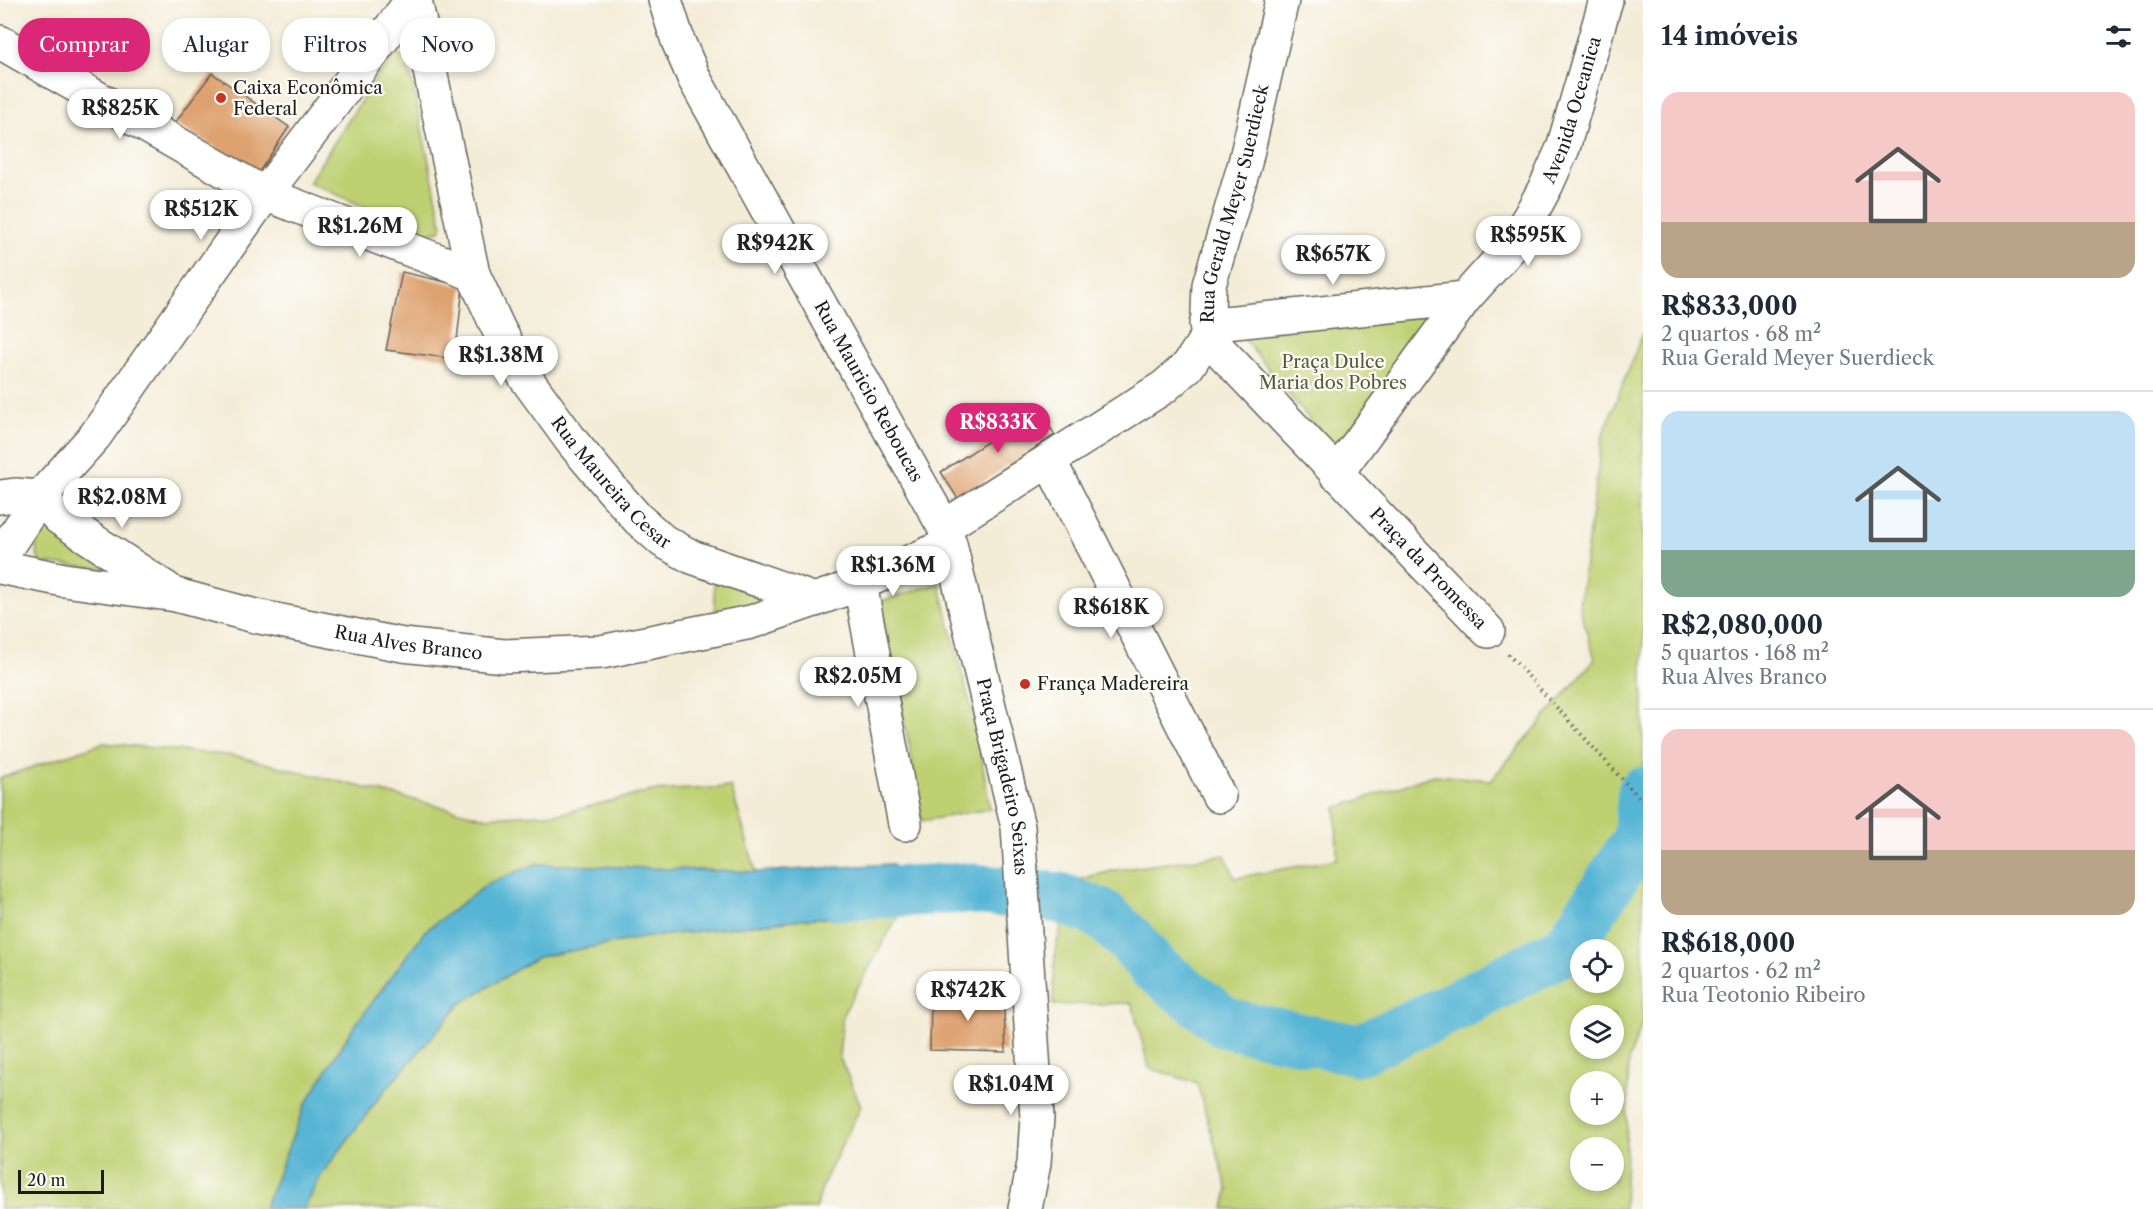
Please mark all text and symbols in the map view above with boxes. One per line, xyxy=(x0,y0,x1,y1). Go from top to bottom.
chip: Comprar xyxy=(18,18,150,72)
chip: Alugar xyxy=(162,18,270,72)
chip: Filtros xyxy=(282,18,388,72)
chip: Novo xyxy=(400,18,495,72)
text: 14 imóveis xyxy=(1661,20,1798,52)
icon: filters xyxy=(2102,20,2135,53)
street label: Avenida Oceanica xyxy=(1537,33,1606,188)
place label: Caixa Econômica Federal xyxy=(233,77,383,120)
street label: Rua Gerald Meyer Suerdieck xyxy=(1197,81,1274,324)
pin: R$825K xyxy=(71,89,169,140)
marker: Caixa Econômica Federal xyxy=(214,91,228,105)
text: R$825K xyxy=(81,96,159,120)
icon: home xyxy=(1844,131,1952,239)
pin: R$512K xyxy=(152,190,250,241)
text: R$512K xyxy=(164,197,238,221)
pin: R$1.26M xyxy=(305,207,415,258)
text: R$1.26M xyxy=(317,214,403,238)
pin: R$595K xyxy=(1479,216,1577,267)
text: R$595K xyxy=(1490,223,1566,247)
pin: R$942K xyxy=(726,224,824,275)
text: R$942K xyxy=(736,231,814,255)
pin: R$657K xyxy=(1284,235,1382,286)
text: R$657K xyxy=(1295,242,1371,266)
text: R$833,000 xyxy=(1661,290,1797,322)
street label: Rua Mauricio Reboucas xyxy=(809,297,928,486)
text: 2 quartos · 68 m² xyxy=(1661,322,1821,346)
pin: R$1.38M xyxy=(446,336,556,387)
text: R$1.38M xyxy=(458,343,544,367)
text: Rua Gerald Meyer Suerdieck xyxy=(1661,346,1934,370)
park label: Praça Dulce Maria dos Pobres xyxy=(1259,351,1407,394)
pin: R$833K xyxy=(949,403,1047,454)
text: R$833K xyxy=(959,410,1037,434)
street label: Rua Maureira Cesar xyxy=(546,412,675,554)
icon: home xyxy=(1844,450,1952,558)
pin: R$2.08M xyxy=(67,478,177,529)
text: R$2.08M xyxy=(77,485,167,509)
street label: Praça da Promessa xyxy=(1365,503,1492,634)
pin: R$1.36M xyxy=(838,546,948,597)
text: R$1.36M xyxy=(850,553,936,577)
pin: R$618K xyxy=(1062,588,1160,639)
text: R$618K xyxy=(1073,595,1149,619)
text: R$2,080,000 xyxy=(1661,609,1823,641)
street label: Rua Alves Branco xyxy=(333,621,484,665)
text: 5 quartos · 168 m² xyxy=(1661,641,1829,665)
pin: R$2.05M xyxy=(803,657,913,708)
text: R$2.05M xyxy=(814,664,902,688)
text: Rua Alves Branco xyxy=(1661,665,1827,689)
place label: França Madereira xyxy=(1037,673,1190,695)
street label: Praça Brigadeiro Seixas xyxy=(972,676,1032,876)
marker: França Madereira xyxy=(1018,677,1032,691)
icon: home xyxy=(1844,768,1952,876)
text: R$618,000 xyxy=(1661,927,1795,959)
map controls xyxy=(1570,939,1624,1191)
button: locate xyxy=(1570,939,1624,993)
text: 2 quartos · 62 m² xyxy=(1661,959,1821,983)
pin: R$742K xyxy=(919,971,1017,1022)
text: R$742K xyxy=(930,978,1006,1002)
text: Rua Teotonio Ribeiro xyxy=(1661,983,1866,1007)
button: layers xyxy=(1570,1005,1624,1059)
pin: R$1.04M xyxy=(956,1065,1066,1116)
button: + xyxy=(1570,1071,1624,1125)
text: R$1.04M xyxy=(968,1072,1054,1096)
button: − xyxy=(1570,1137,1624,1191)
scale bar xyxy=(18,1167,104,1194)
text: 20 m xyxy=(27,1170,66,1190)

